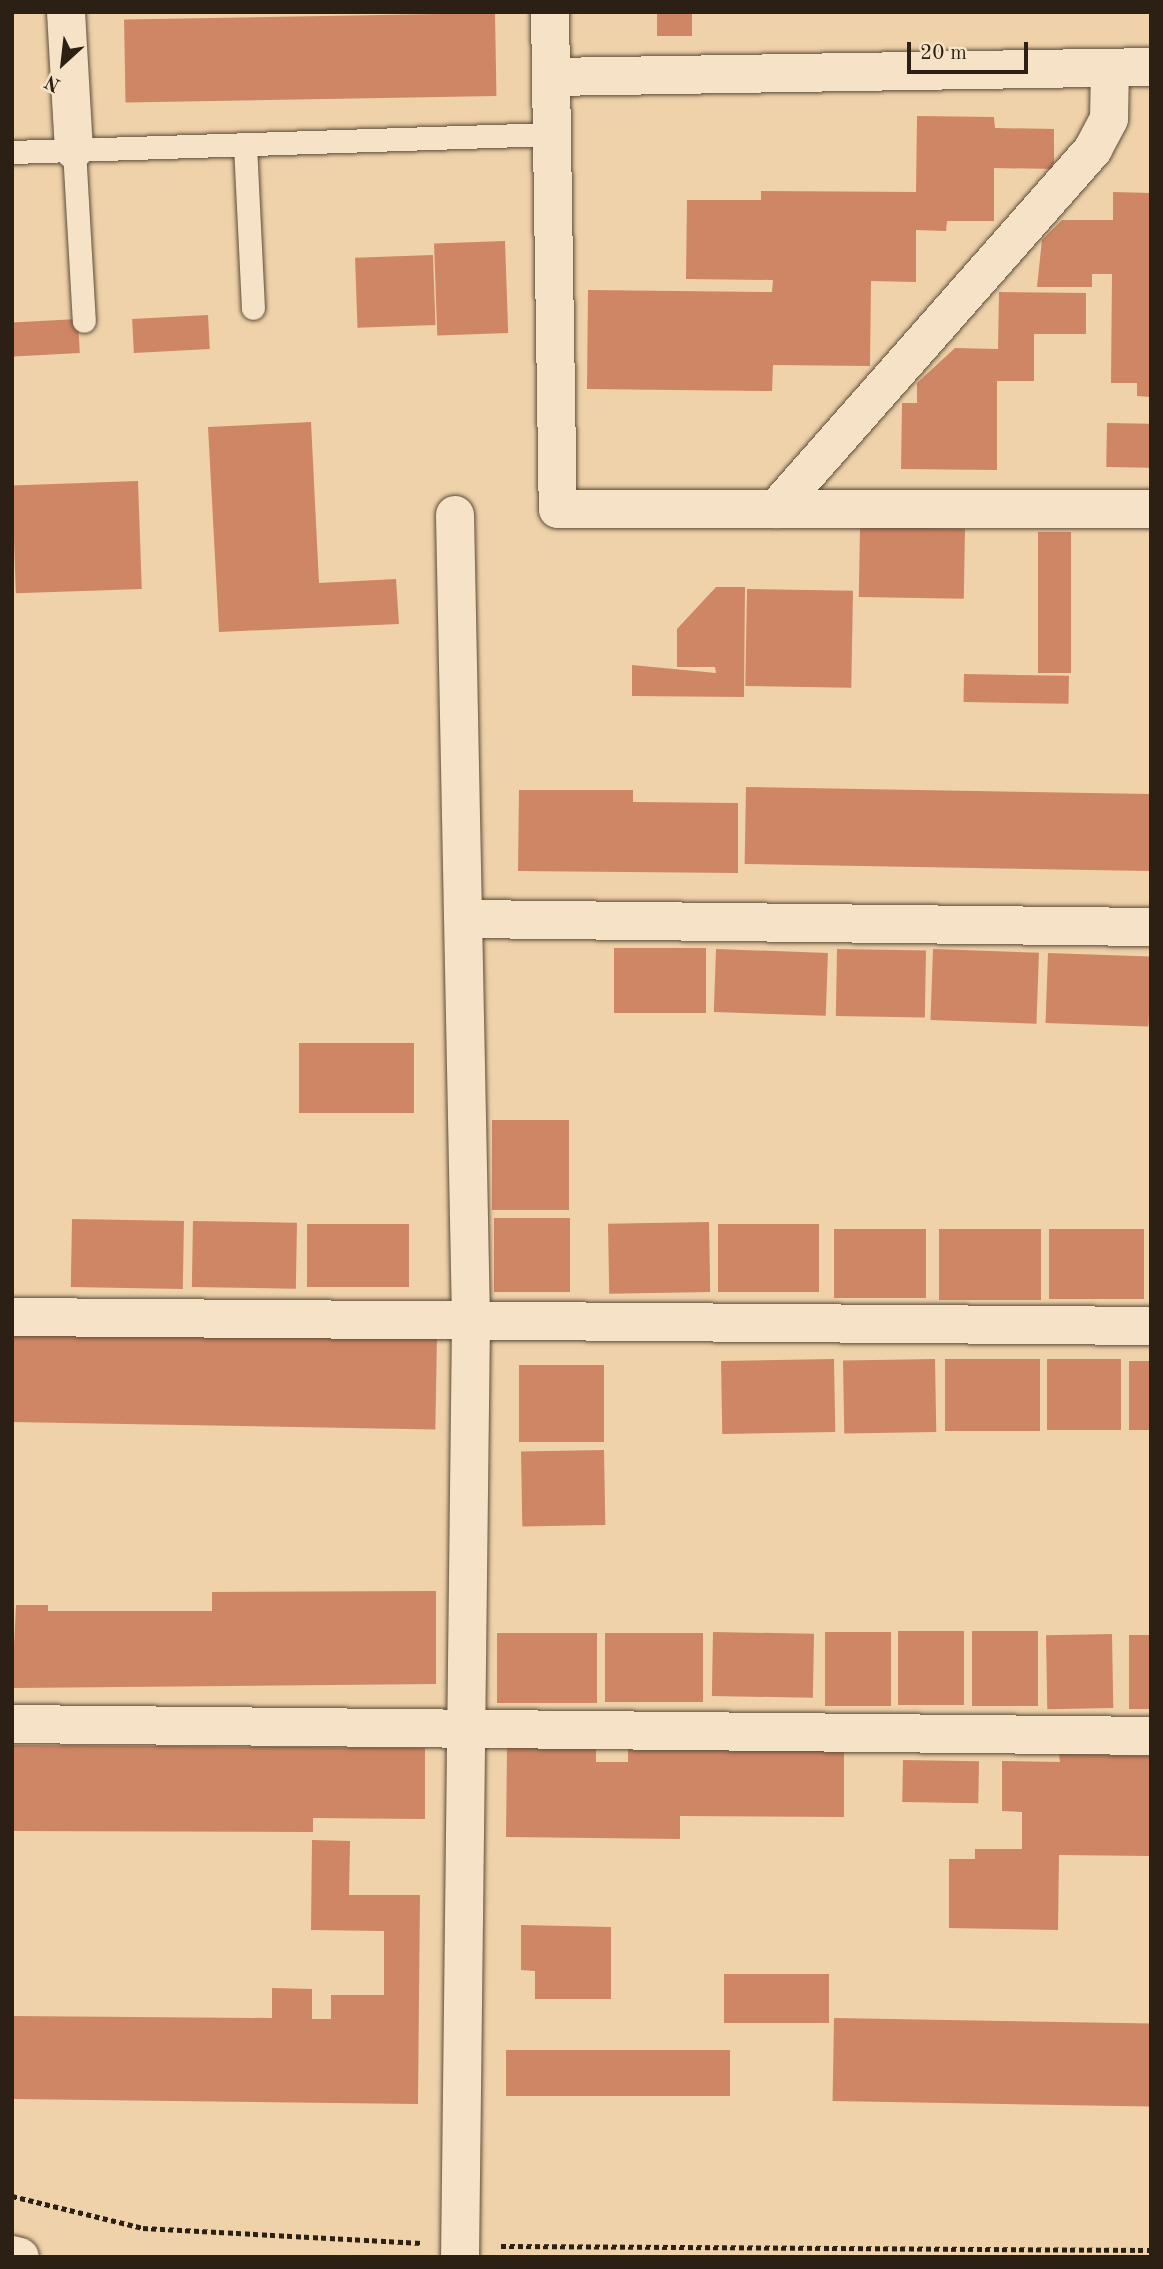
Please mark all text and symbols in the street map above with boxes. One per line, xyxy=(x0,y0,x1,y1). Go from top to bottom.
north arrow xyxy=(28,28,98,98)
scale bar xyxy=(911,28,1032,72)
text: 20 m xyxy=(920,43,967,64)
text: N xyxy=(42,70,64,94)

